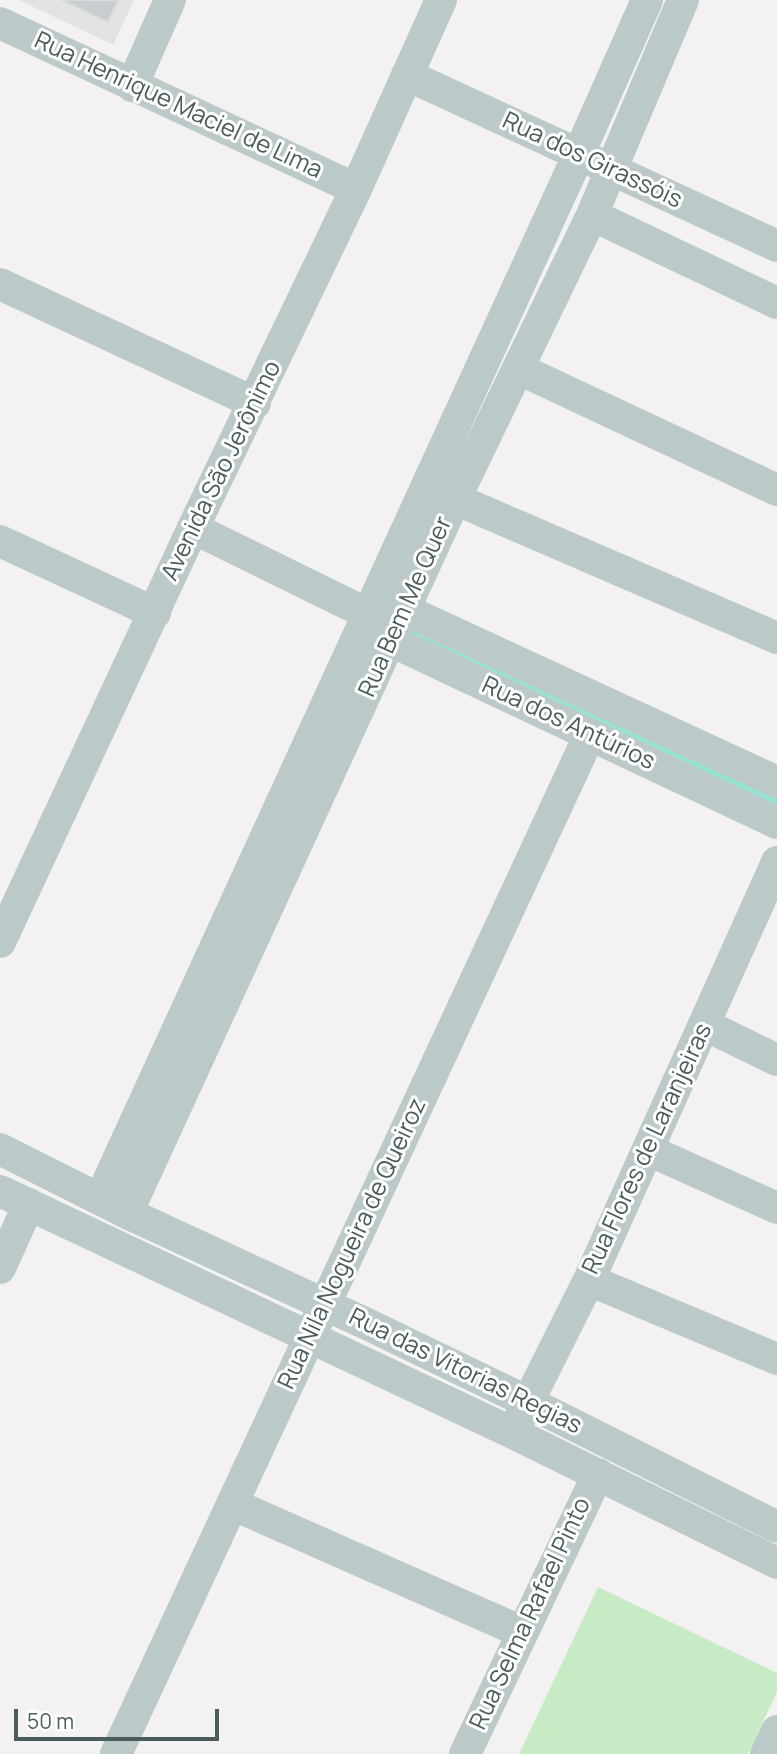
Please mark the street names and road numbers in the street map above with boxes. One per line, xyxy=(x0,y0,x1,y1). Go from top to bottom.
street label: Rua Henrique Maciel de Lima xyxy=(29,26,327,186)
street label: Rua dos Girassóis xyxy=(498,107,686,215)
street label: Avenida São Jerônimo xyxy=(156,356,288,586)
street label: Rua Bem Me Quer xyxy=(353,512,459,702)
street label: Rua dos Antúrios xyxy=(477,671,659,777)
street label: Rua Flores de Laranjeiras xyxy=(577,1019,719,1279)
street label: Rua Nila Nogueira de Queiroz xyxy=(273,1094,433,1394)
street label: Rua das Vitorias Regias xyxy=(344,1303,586,1441)
street label: Rua Selma Rafael Pinto xyxy=(465,1493,597,1735)

